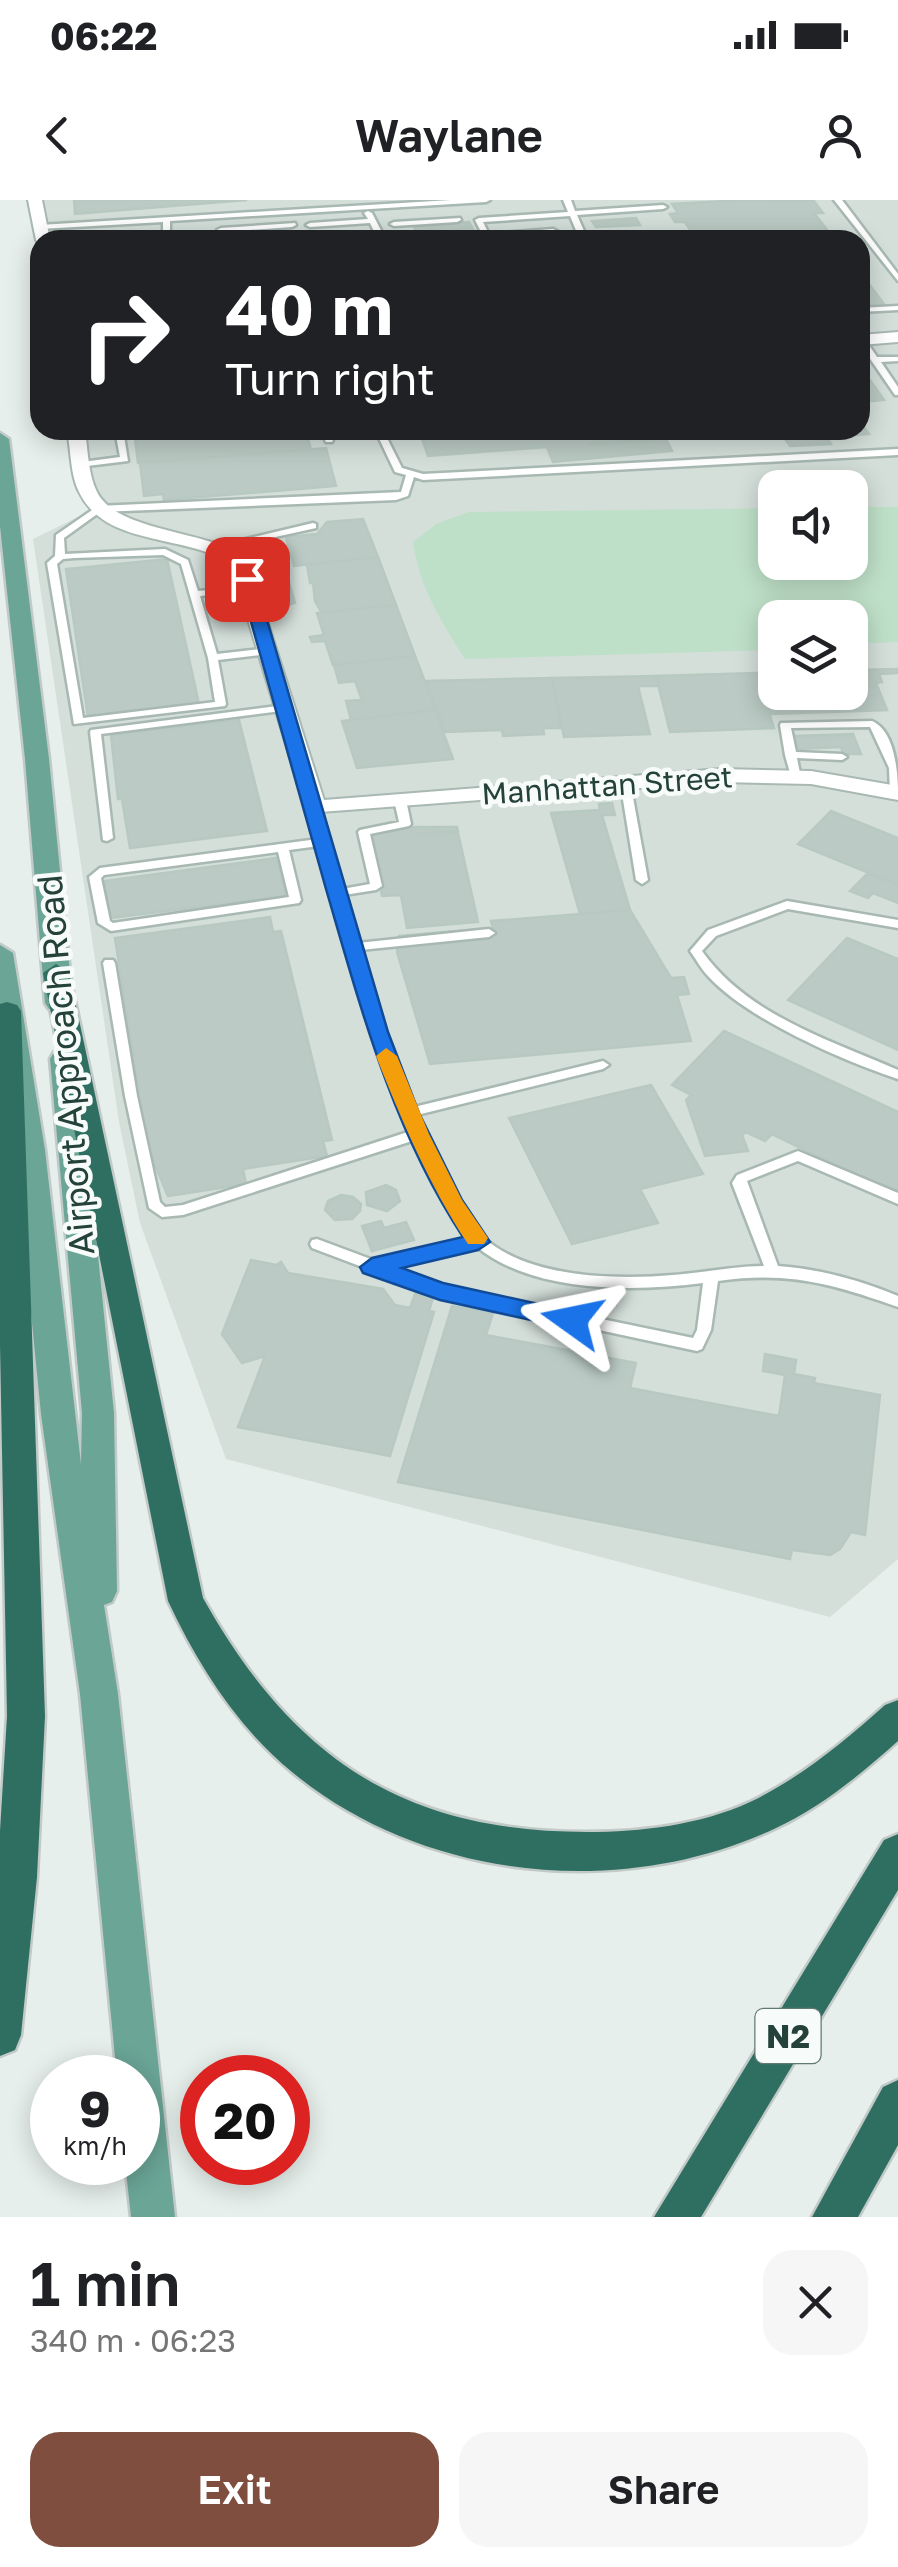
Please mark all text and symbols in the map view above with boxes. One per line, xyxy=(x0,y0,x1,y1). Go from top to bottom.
text: 06:22 xyxy=(50,13,157,58)
icon: back xyxy=(30,108,85,163)
text: Waylane xyxy=(355,108,543,162)
icon: person xyxy=(813,108,868,163)
text: 40 m xyxy=(225,266,393,350)
icon: right xyxy=(60,270,190,400)
text: Turn right xyxy=(225,351,435,405)
map controls xyxy=(758,470,868,710)
button: sound xyxy=(758,470,868,580)
pin xyxy=(205,537,290,622)
icon: arrive xyxy=(220,552,275,607)
button: layers xyxy=(758,600,868,710)
street label: Manhattan Street xyxy=(480,758,734,812)
street label: Airport Approach Road xyxy=(27,873,103,1257)
position arrow xyxy=(520,1268,624,1372)
road number: N2 xyxy=(756,2009,820,2063)
speed limit sign: 20 xyxy=(180,2055,310,2185)
text: 9 xyxy=(79,2078,111,2138)
text: km/h xyxy=(63,2130,127,2161)
text: 1 min xyxy=(30,2247,180,2319)
button: close xyxy=(763,2250,868,2355)
text: 340 m · 06:23 xyxy=(30,2321,236,2359)
button: Exit xyxy=(30,2432,439,2547)
button: Share xyxy=(459,2432,868,2547)

